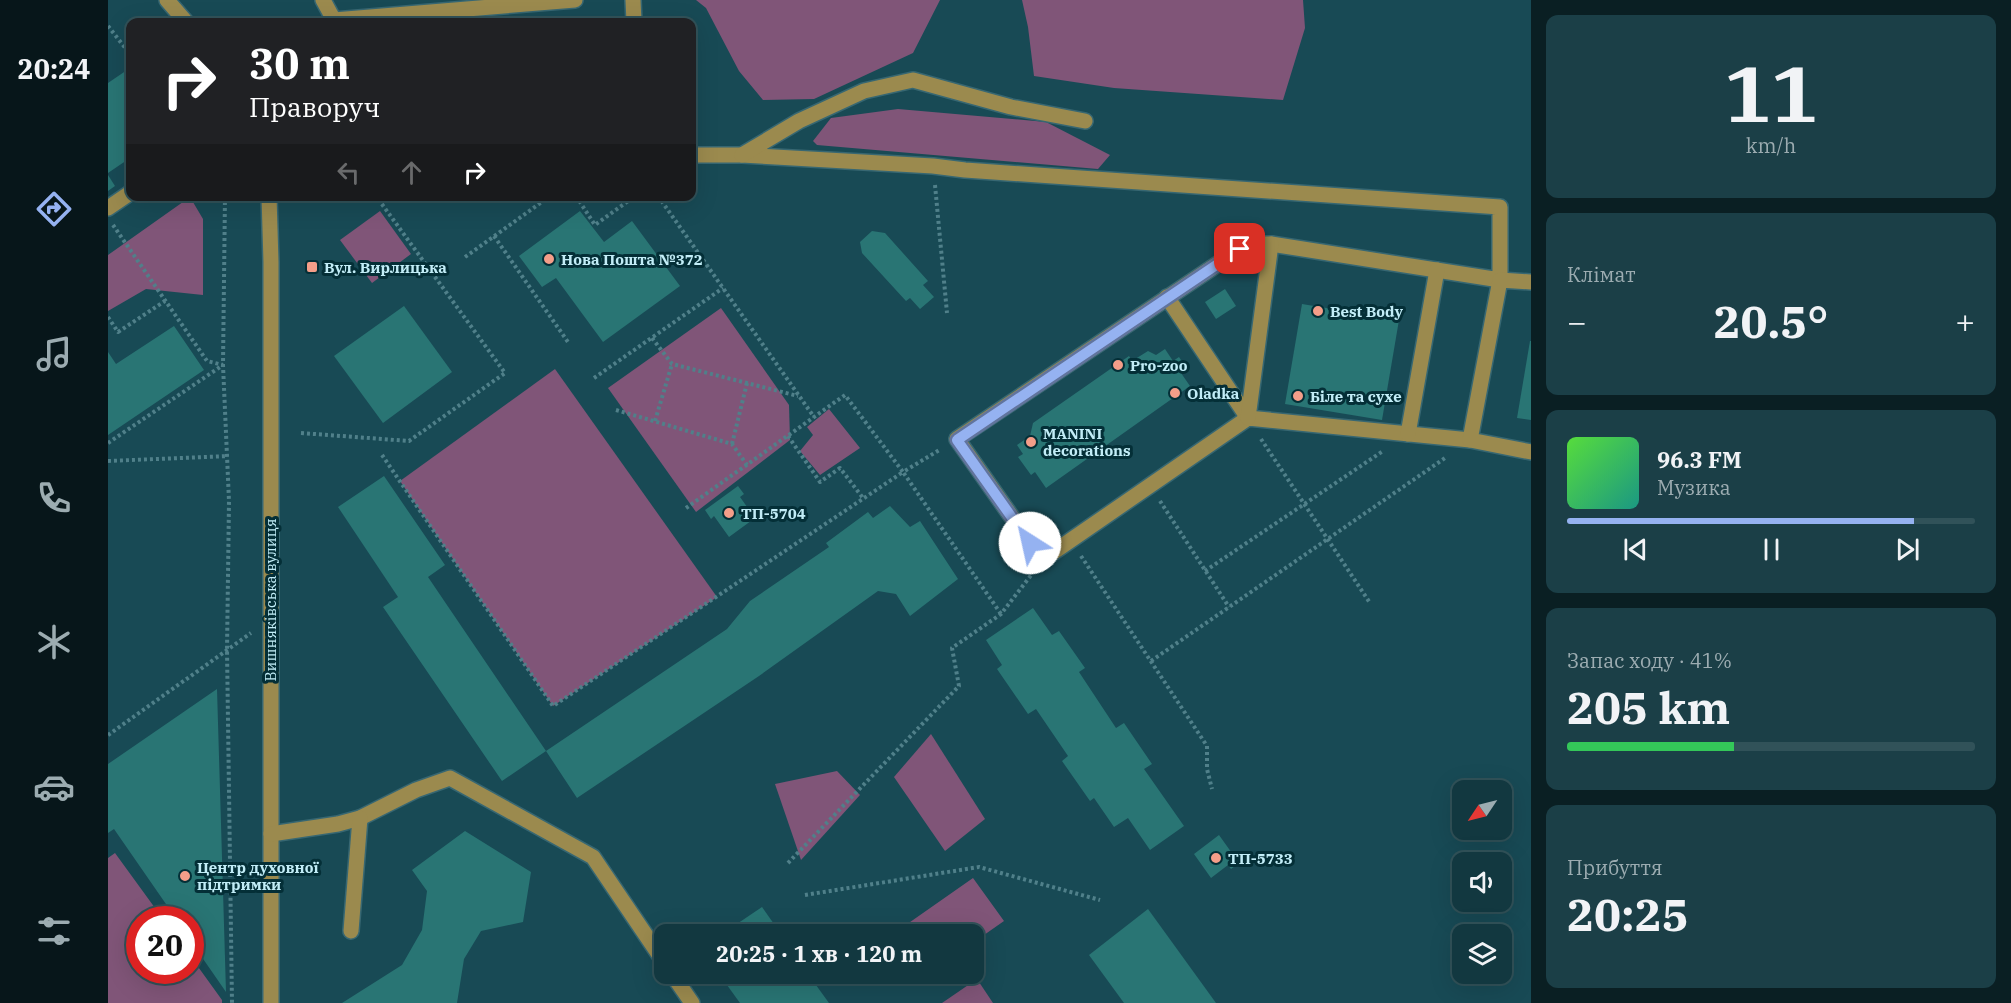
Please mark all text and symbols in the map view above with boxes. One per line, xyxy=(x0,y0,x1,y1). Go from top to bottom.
text: 30 m xyxy=(249,36,350,91)
icon: right xyxy=(150,42,228,120)
text: 11 xyxy=(1724,42,1818,143)
text: 20:24 xyxy=(18,51,90,86)
text: Праворуч xyxy=(249,89,380,124)
text: km/h xyxy=(1746,132,1796,159)
icon: left xyxy=(332,156,365,189)
icon: ahead xyxy=(395,156,428,189)
icon: right xyxy=(458,156,491,189)
icon: directions xyxy=(33,188,75,230)
pin xyxy=(1214,223,1265,274)
icon: arrive xyxy=(1223,232,1256,265)
place label: Нова Пошта №372 xyxy=(561,250,703,269)
marker: Нова Пошта №372 xyxy=(542,252,556,266)
place label: Вул. Вирлицька xyxy=(324,258,447,277)
marker: Вул. Вирлицька xyxy=(305,260,319,274)
text: Клімат xyxy=(1567,261,1636,288)
text: 20.5° xyxy=(1714,292,1828,350)
text: − xyxy=(1567,300,1587,343)
text: + xyxy=(1955,300,1975,343)
place label: Best Body xyxy=(1330,302,1404,321)
marker: Best Body xyxy=(1311,304,1325,318)
icon: music xyxy=(33,333,75,375)
place label: Pro-zoo xyxy=(1130,356,1188,375)
marker: Pro-zoo xyxy=(1111,358,1125,372)
place label: Oladka xyxy=(1187,384,1240,403)
marker: Oladka xyxy=(1168,386,1182,400)
place label: Біле та сухе xyxy=(1310,387,1402,406)
marker: Біле та сухе xyxy=(1291,389,1305,403)
place label: MANINI decorations xyxy=(1043,424,1131,460)
marker: MANINI decorations xyxy=(1024,435,1038,449)
text: 96.3 FM xyxy=(1657,445,1742,474)
text: Музика xyxy=(1657,474,1731,501)
icon: phone xyxy=(33,477,75,519)
place label: ТП-5704 xyxy=(741,504,806,523)
marker: ТП-5704 xyxy=(722,506,736,520)
position arrow xyxy=(998,511,1062,575)
street label: Вишняківська вулиця xyxy=(261,518,280,682)
icon: previous xyxy=(1619,533,1652,566)
icon: pause xyxy=(1755,533,1788,566)
icon: next xyxy=(1891,533,1924,566)
icon: climate xyxy=(33,621,75,663)
text: Запас ходу · 41% xyxy=(1567,647,1732,674)
text: 205 km xyxy=(1567,678,1730,736)
icon: car xyxy=(33,766,75,808)
north arrow xyxy=(1452,780,1512,840)
map controls xyxy=(1452,780,1512,984)
place label: ТП-5733 xyxy=(1228,849,1293,868)
marker: ТП-5733 xyxy=(1209,851,1223,865)
button: sound xyxy=(1452,852,1512,912)
text: Прибуття xyxy=(1567,854,1663,881)
place label: Центр духовної підтримки xyxy=(197,858,319,894)
marker: Центр духовної підтримки xyxy=(178,869,192,883)
text: 20:25 xyxy=(1567,885,1689,943)
speed limit sign: 20 xyxy=(126,906,204,984)
icon: filters xyxy=(33,910,75,952)
button: layers xyxy=(1452,924,1512,984)
text: 20:25 · 1 хв · 120 m xyxy=(716,939,922,968)

